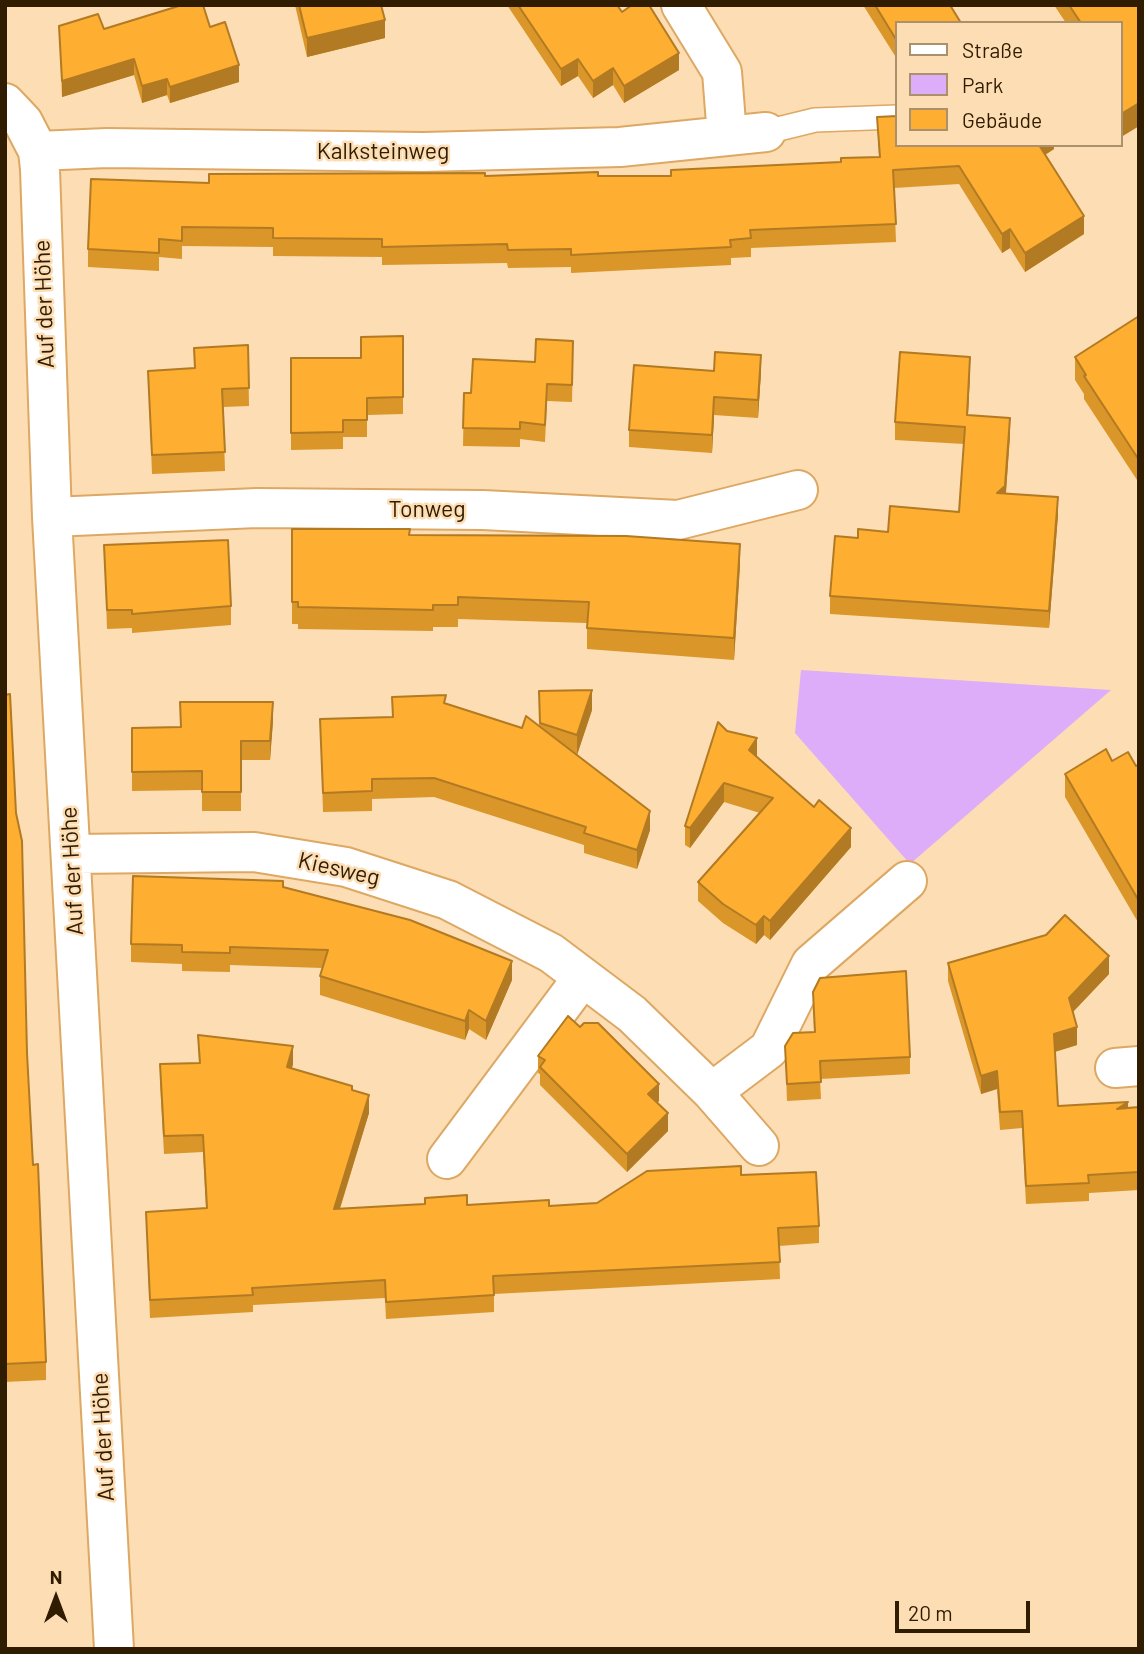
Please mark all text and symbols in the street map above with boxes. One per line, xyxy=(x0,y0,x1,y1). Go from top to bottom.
legend xyxy=(895,21,1123,147)
text: Straße xyxy=(962,37,1023,62)
text: Park xyxy=(962,72,1003,97)
text: Gebäude xyxy=(962,107,1042,132)
street label: Kalksteinweg xyxy=(317,137,449,165)
street label: Auf der Höhe xyxy=(28,239,60,369)
street label: Tonweg xyxy=(389,495,465,523)
street label: Auf der Höhe xyxy=(55,806,89,936)
street label: Kiesweg xyxy=(295,846,383,892)
street label: Auf der Höhe xyxy=(86,1372,120,1502)
north arrow xyxy=(21,1563,91,1633)
text: N xyxy=(50,1565,62,1588)
scale bar xyxy=(899,1588,1034,1632)
text: 20 m xyxy=(908,1600,953,1625)

